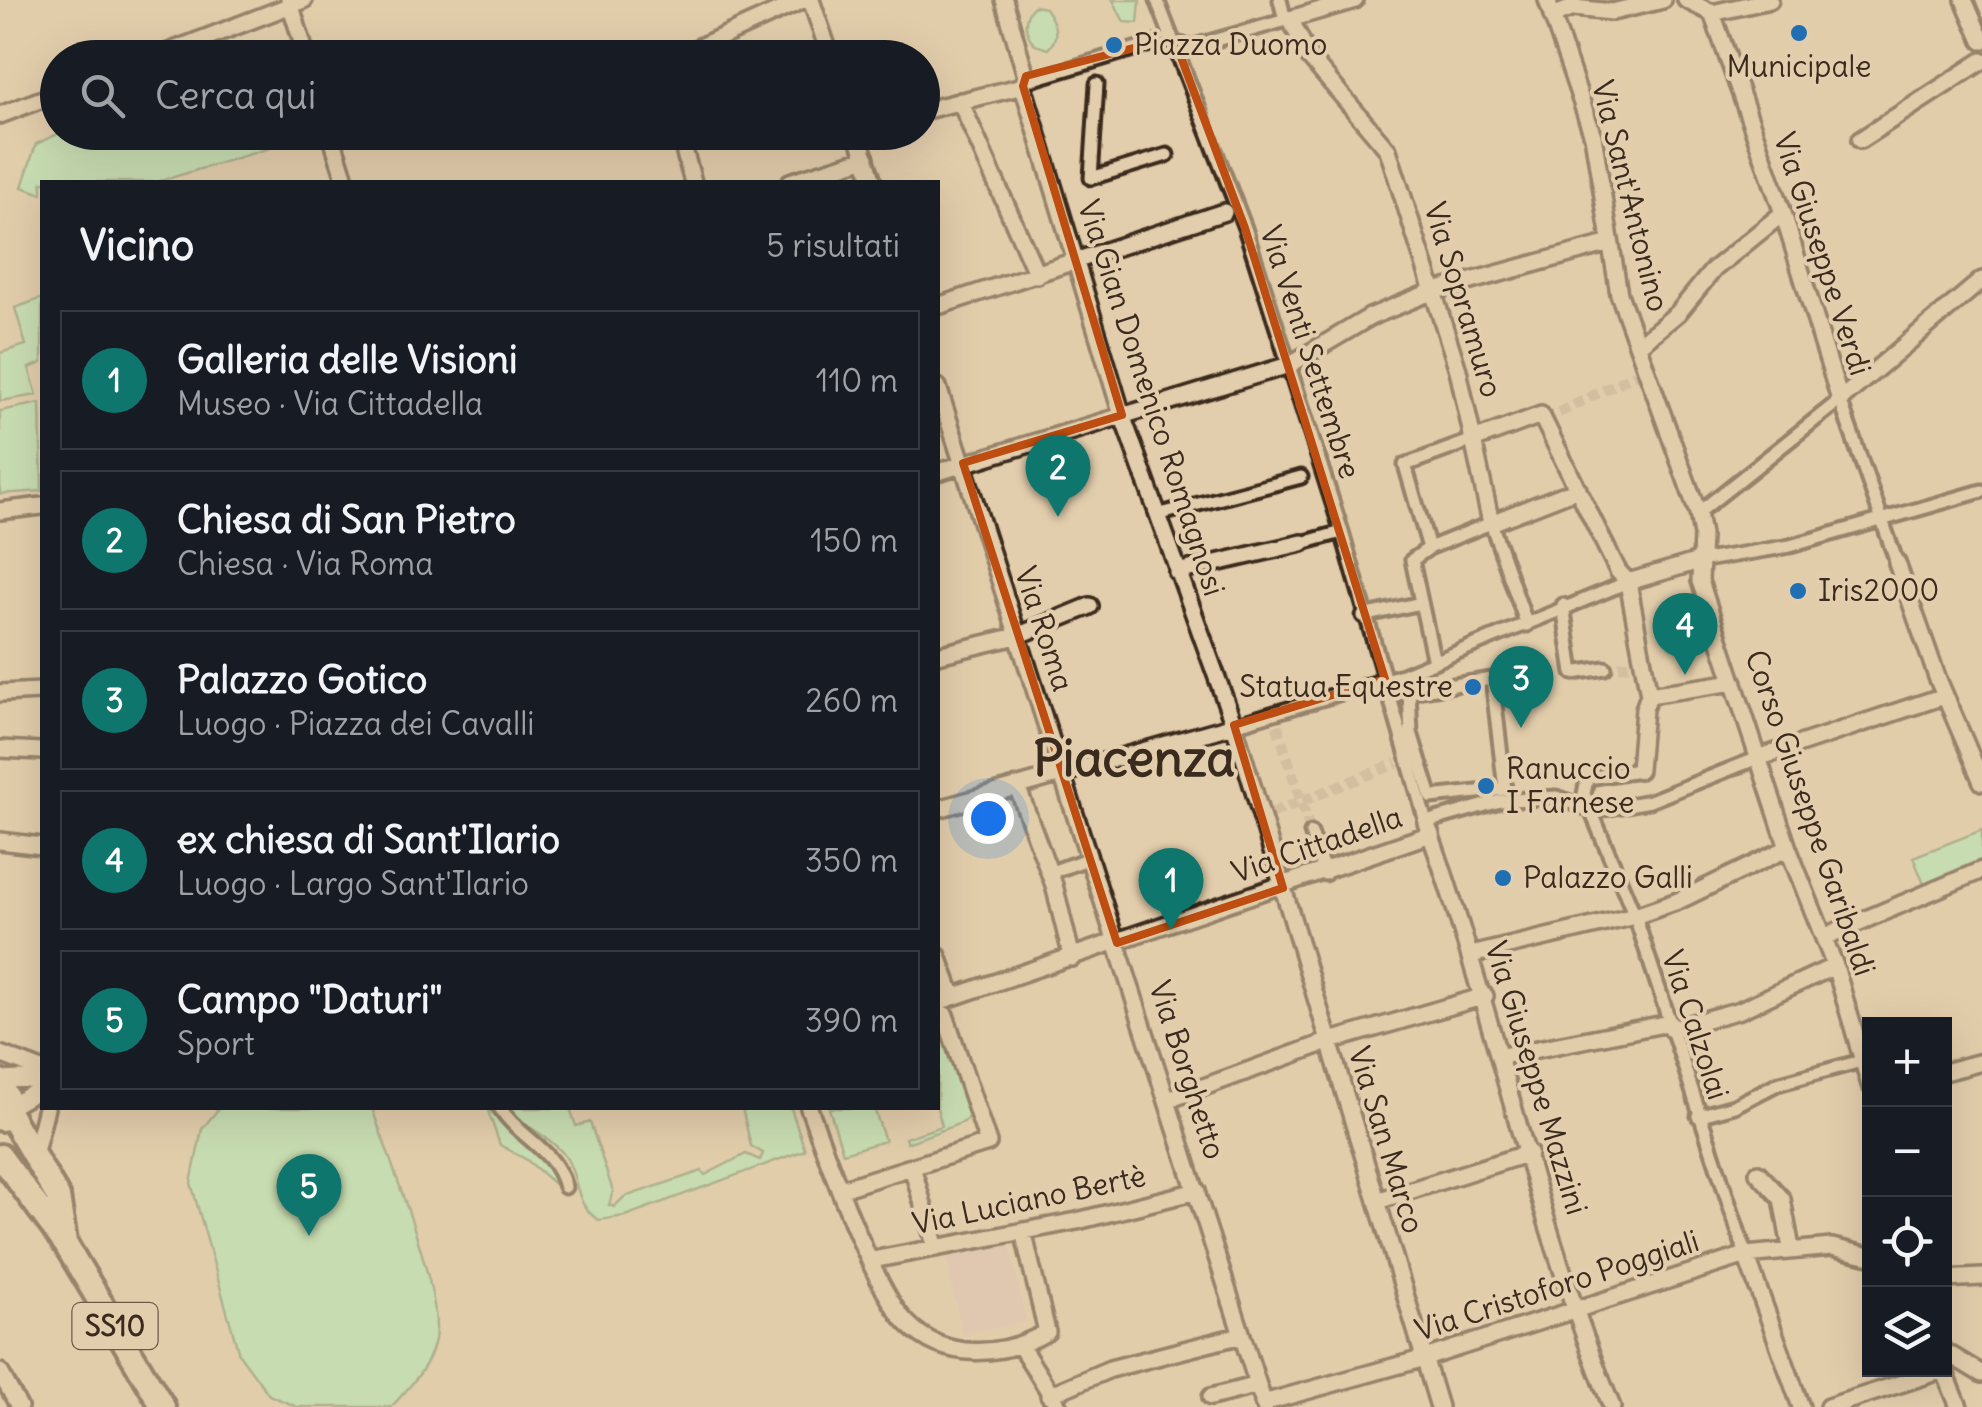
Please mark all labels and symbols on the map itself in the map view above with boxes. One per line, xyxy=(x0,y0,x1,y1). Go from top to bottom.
marker: Municipale xyxy=(1788,22,1810,44)
place label: Piazza Duomo xyxy=(1134,25,1327,63)
marker: Piazza Duomo xyxy=(1103,34,1125,56)
place label: Municipale xyxy=(1727,47,1871,85)
street label: Via Sant'Antonino xyxy=(1584,76,1678,315)
street label: Via Giuseppe Verdi xyxy=(1766,128,1880,380)
street label: Via Gian Domenico Romagnosi xyxy=(1070,195,1234,600)
street label: Via Sopramuro xyxy=(1416,198,1512,402)
street label: Via Venti Settembre xyxy=(1252,220,1370,483)
pin: 2 xyxy=(1026,434,1090,517)
street label: Via Roma xyxy=(1007,562,1083,696)
place label: Iris2000 xyxy=(1818,571,1939,609)
marker: Iris2000 xyxy=(1787,580,1809,602)
pin: 4 xyxy=(1652,592,1718,675)
street label: Corso Giuseppe Garibaldi xyxy=(1737,645,1885,981)
pin: 3 xyxy=(1488,646,1554,728)
place label: Statua Equestre xyxy=(1239,667,1453,705)
marker: Statua Equestre xyxy=(1462,676,1484,698)
district label: Piacenza xyxy=(1033,727,1235,790)
place label: Ranuccio I Farnese xyxy=(1506,749,1635,821)
marker: Ranuccio I Farnese xyxy=(1475,775,1497,797)
your location xyxy=(963,793,1014,844)
street label: Via Cittadella xyxy=(1226,797,1407,891)
pin: 1 xyxy=(1138,848,1204,930)
place label: Palazzo Galli xyxy=(1523,858,1693,896)
marker: Palazzo Galli xyxy=(1492,867,1514,889)
street label: Via Giuseppe Mazzini xyxy=(1477,936,1597,1219)
street label: Via Calzolai xyxy=(1654,945,1738,1104)
street label: Via Borghetto xyxy=(1141,976,1235,1164)
street label: Via San Marco xyxy=(1341,1042,1433,1238)
pin: 5 xyxy=(276,1154,342,1236)
street label: Via Luciano Bertè xyxy=(909,1156,1149,1242)
street label: Via Cristoforo Poggiali xyxy=(1410,1221,1703,1349)
road number: SS10 xyxy=(72,1303,158,1349)

